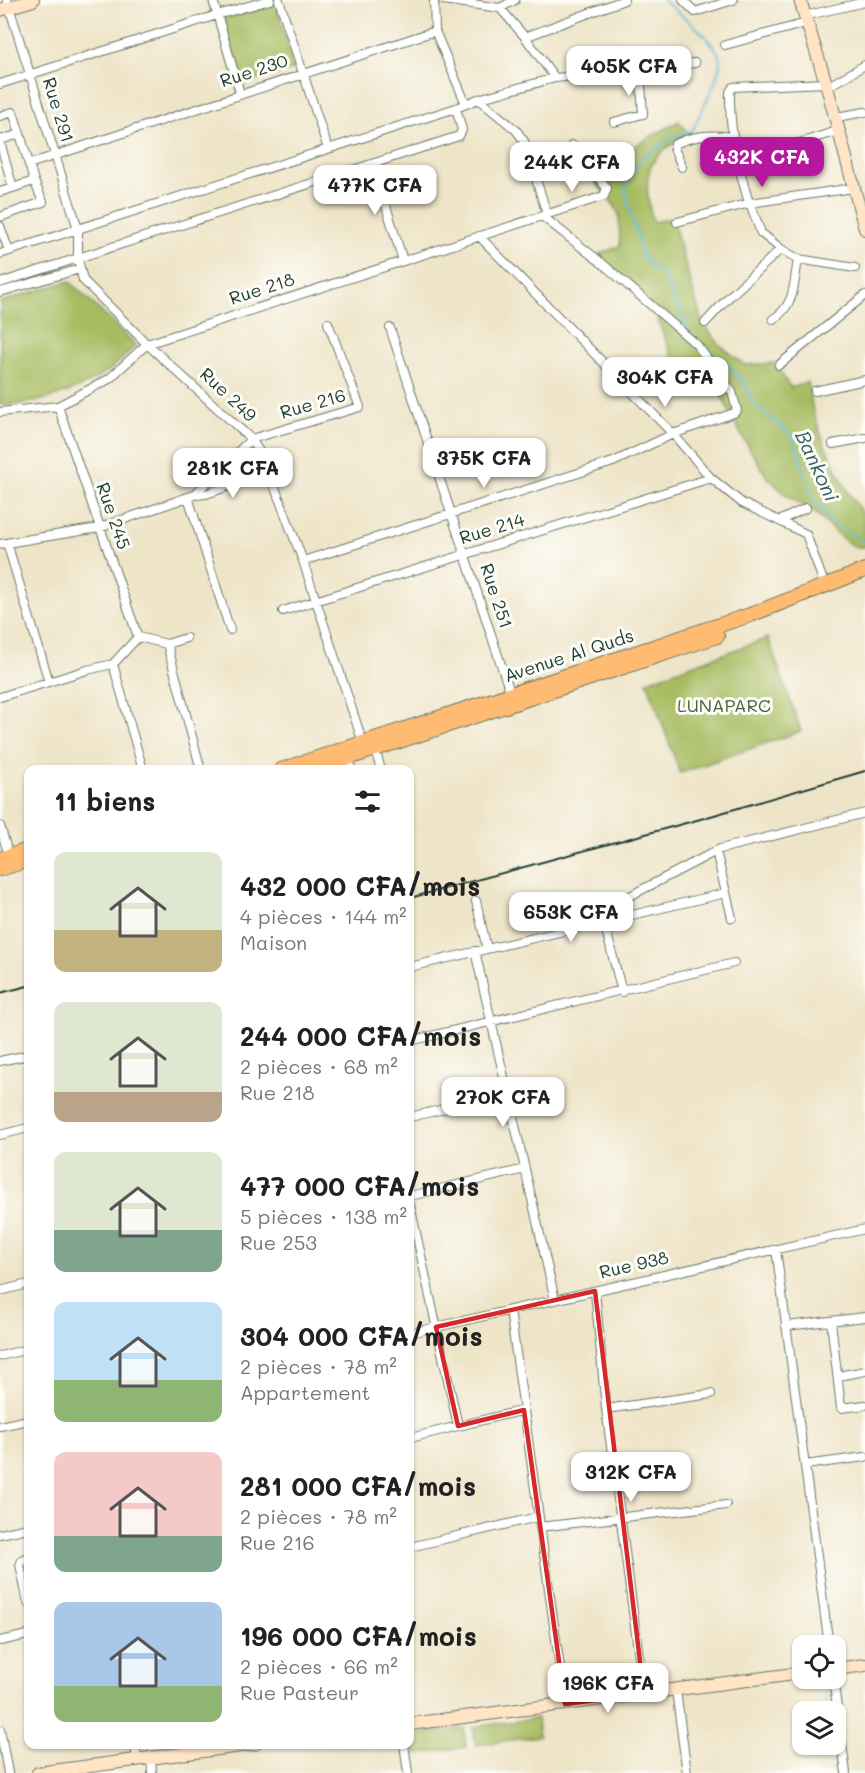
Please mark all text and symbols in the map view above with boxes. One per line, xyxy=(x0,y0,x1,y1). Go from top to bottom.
pin: 405K CFA xyxy=(567,46,691,97)
street label: Rue 230 xyxy=(217,48,291,92)
text: 405K CFA xyxy=(580,52,678,78)
street label: Rue 291 xyxy=(38,74,80,145)
pin: 432K CFA xyxy=(700,137,824,188)
pin: 244K CFA xyxy=(510,142,634,193)
text: 432K CFA xyxy=(714,143,810,169)
text: 244K CFA xyxy=(524,148,620,174)
pin: 477K CFA xyxy=(313,165,437,216)
text: 477K CFA xyxy=(328,171,422,197)
street label: Rue 218 xyxy=(226,266,297,310)
pin: 304K CFA xyxy=(603,357,727,408)
street label: Rue 249 xyxy=(195,362,263,427)
text: 304K CFA xyxy=(616,363,714,389)
street label: Rue 216 xyxy=(277,382,348,424)
water label: Bankoni xyxy=(790,426,846,506)
pin: 375K CFA xyxy=(422,438,546,489)
text: 375K CFA xyxy=(437,444,531,470)
pin: 281K CFA xyxy=(171,448,295,499)
text: 281K CFA xyxy=(187,454,279,480)
street label: Rue 245 xyxy=(91,479,137,552)
street label: Rue 214 xyxy=(456,507,528,549)
street label: Rue 251 xyxy=(475,560,519,631)
street label: Avenue Al Quds xyxy=(501,623,637,687)
park label: LUNAPARC xyxy=(677,693,771,717)
text: 11 biens xyxy=(54,784,155,818)
icon: filters xyxy=(351,785,384,818)
text: 432 000 CFA/mois xyxy=(240,869,480,903)
icon: home xyxy=(102,876,174,948)
pin: 653K CFA xyxy=(509,892,633,943)
text: 653K CFA xyxy=(523,898,619,924)
text: 4 pièces · 144 m² xyxy=(240,903,407,929)
text: Maison xyxy=(240,929,307,955)
text: 244 000 CFA/mois xyxy=(240,1019,481,1053)
icon: home xyxy=(102,1026,174,1098)
text: 2 pièces · 68 m² xyxy=(240,1053,398,1079)
pin: 270K CFA xyxy=(441,1077,565,1128)
text: Rue 218 xyxy=(240,1079,315,1105)
text: 270K CFA xyxy=(455,1083,551,1109)
text: 477 000 CFA/mois xyxy=(240,1169,479,1203)
icon: home xyxy=(102,1176,174,1248)
text: 5 pièces · 138 m² xyxy=(240,1203,407,1229)
text: Rue 253 xyxy=(240,1229,317,1255)
street label: Rue 938 xyxy=(597,1244,671,1284)
text: 304 000 CFA/mois xyxy=(240,1319,483,1353)
icon: home xyxy=(102,1326,174,1398)
text: 2 pièces · 78 m² xyxy=(240,1353,397,1379)
text: Appartement xyxy=(240,1379,370,1405)
pin: 312K CFA xyxy=(569,1452,693,1503)
text: 312K CFA xyxy=(585,1458,677,1484)
text: 281 000 CFA/mois xyxy=(240,1469,476,1503)
icon: home xyxy=(102,1476,174,1548)
text: 2 pièces · 78 m² xyxy=(240,1503,397,1529)
text: Rue 216 xyxy=(240,1529,315,1555)
text: 196 000 CFA/mois xyxy=(240,1619,477,1653)
icon: home xyxy=(102,1626,174,1698)
map controls xyxy=(792,1635,846,1755)
button: locate xyxy=(792,1635,846,1689)
text: 2 pièces · 66 m² xyxy=(240,1653,398,1679)
pin: 196K CFA xyxy=(546,1663,670,1714)
text: 196K CFA xyxy=(562,1669,654,1695)
text: Rue Pasteur xyxy=(240,1679,359,1705)
button: layers xyxy=(792,1701,846,1755)

